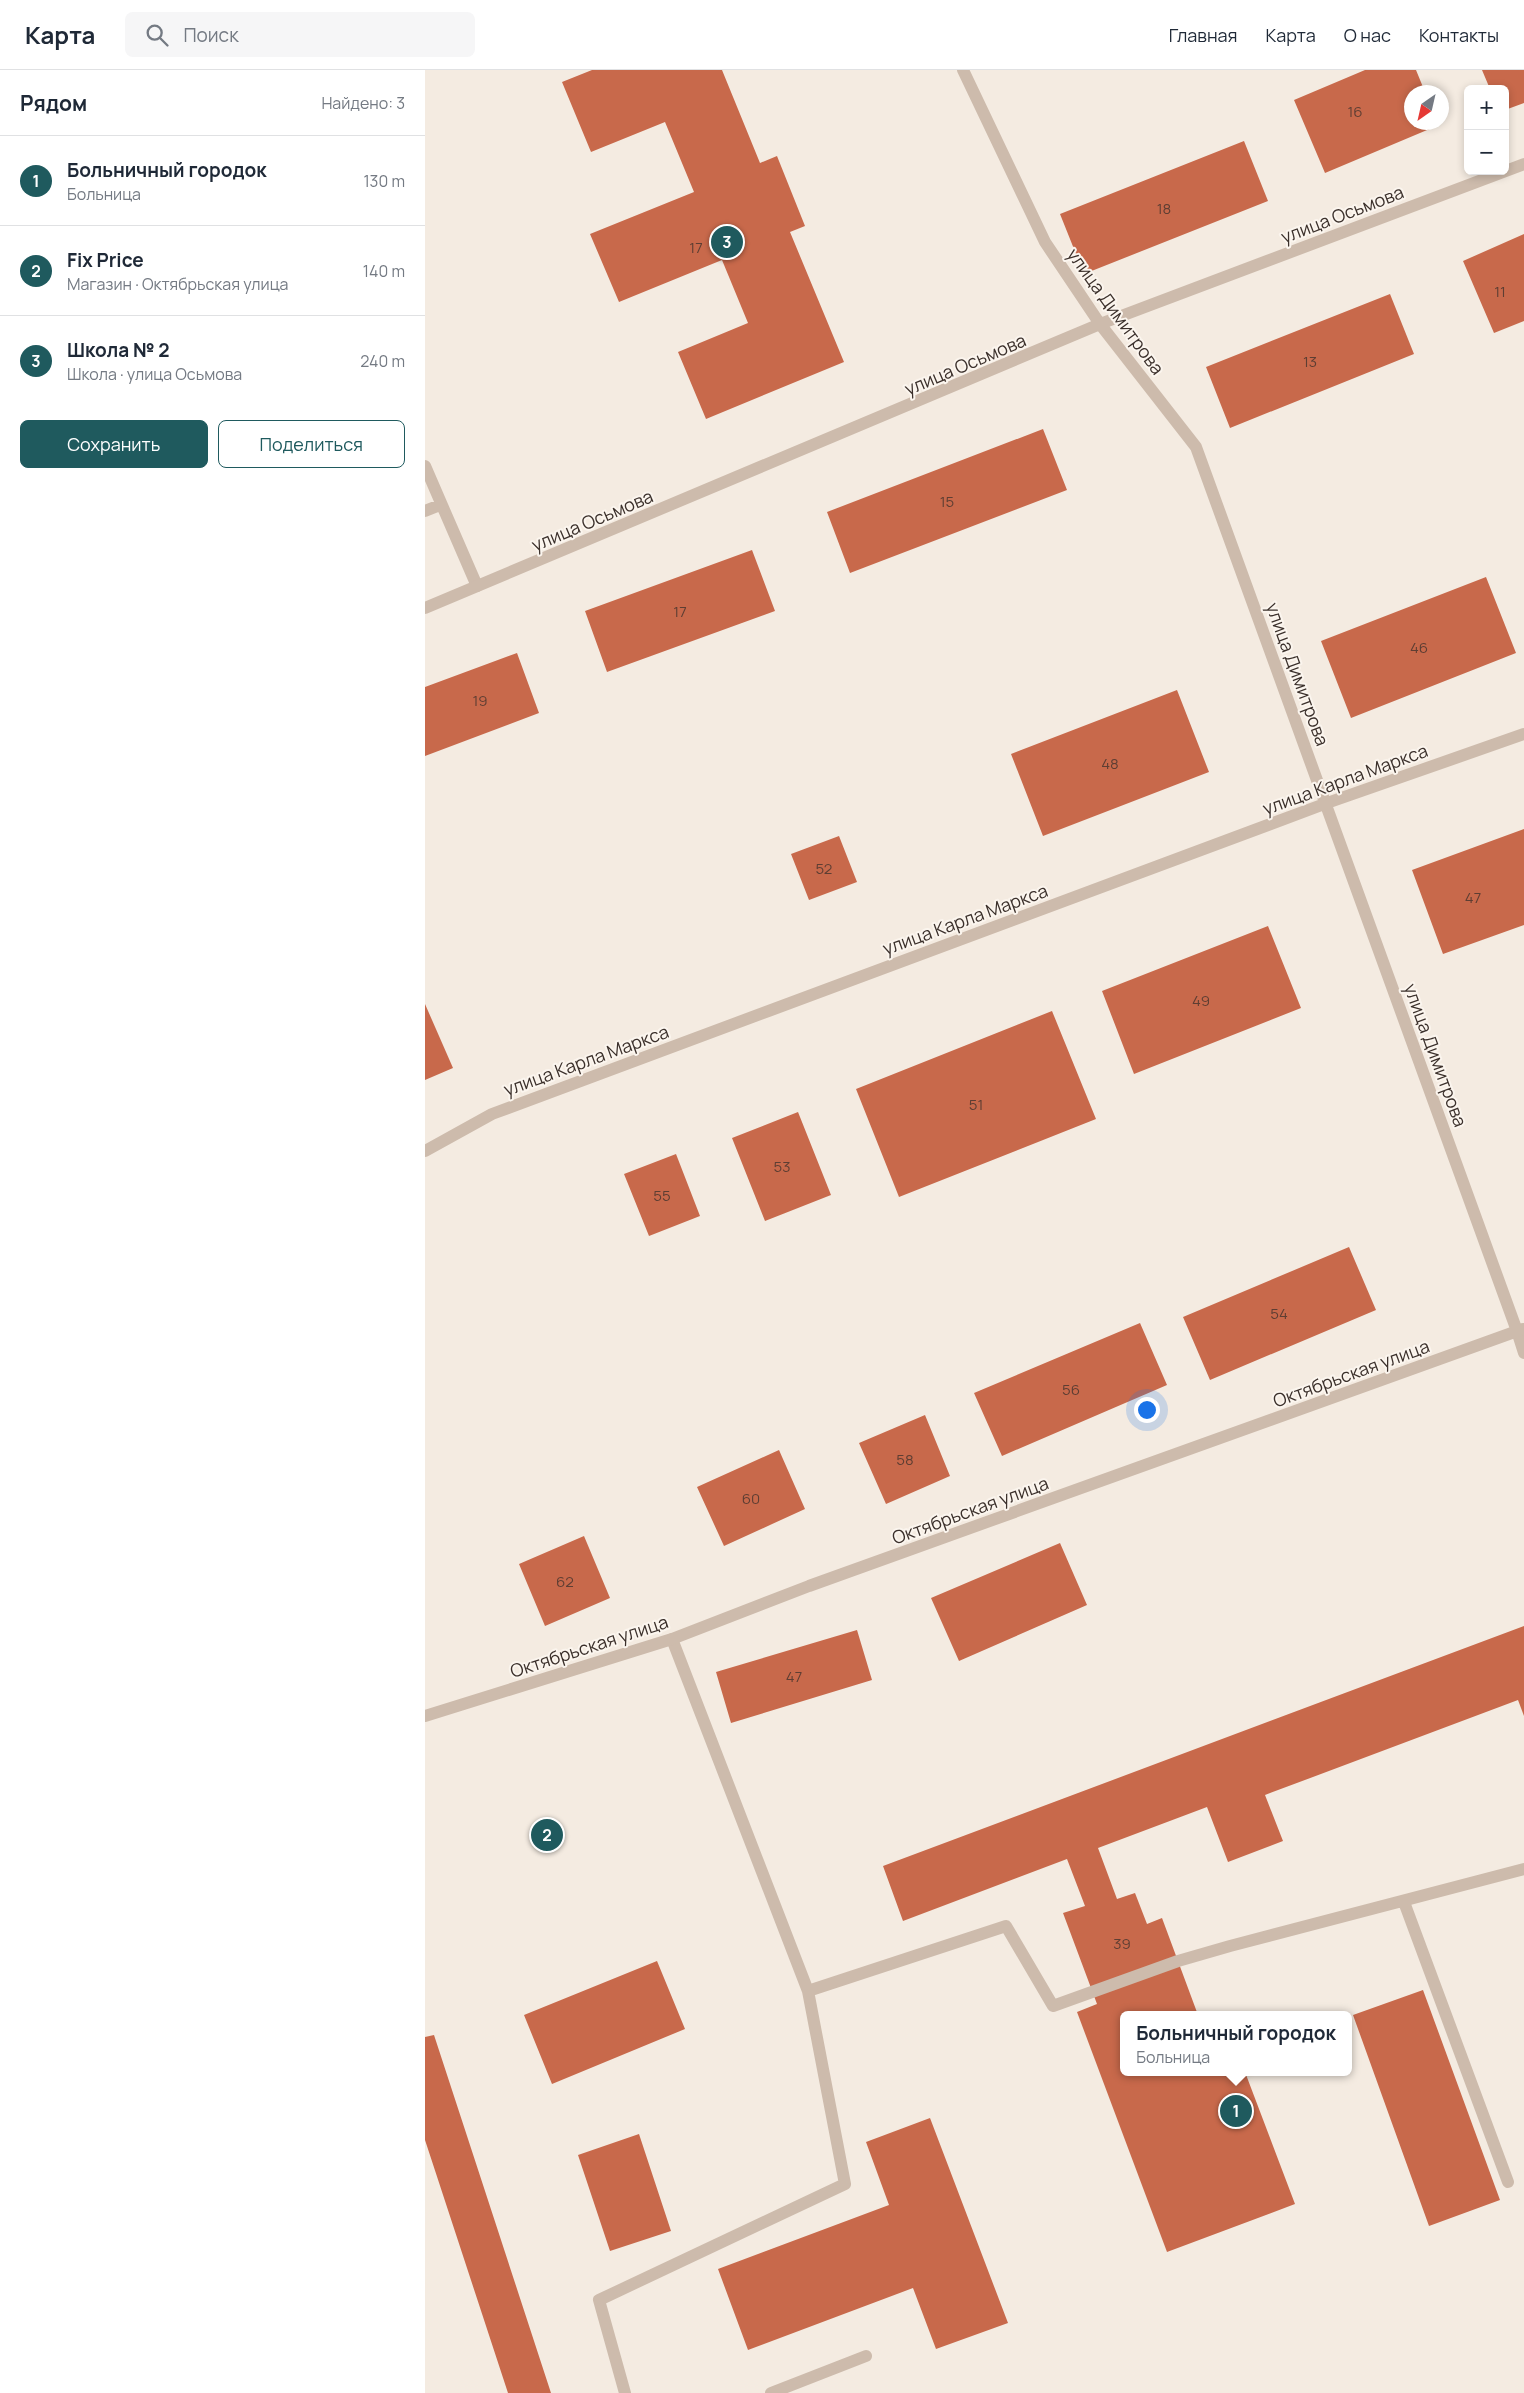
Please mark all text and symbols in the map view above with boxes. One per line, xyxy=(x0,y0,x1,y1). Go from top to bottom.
search box xyxy=(125,12,475,57)
text: Карта xyxy=(25,18,95,51)
icon: search xyxy=(143,21,171,49)
text: Поиск xyxy=(183,22,239,48)
text: Главная xyxy=(1169,23,1238,47)
text: Карта xyxy=(1266,23,1316,47)
text: О нас xyxy=(1344,23,1391,47)
text: Контакты xyxy=(1419,23,1499,47)
north arrow xyxy=(1404,85,1449,130)
map controls xyxy=(1464,85,1509,175)
button: + xyxy=(1464,85,1509,130)
text: Рядом xyxy=(20,89,87,117)
text: Найдено: 3 xyxy=(321,92,405,114)
house number: 16 xyxy=(1347,101,1363,122)
button: − xyxy=(1464,130,1509,175)
text: Больничный городок xyxy=(67,157,267,183)
text: 1 xyxy=(32,170,40,192)
text: 130 m xyxy=(363,170,405,192)
street label: улица Осьмова xyxy=(1277,180,1407,248)
text: Больница xyxy=(67,183,141,205)
house number: 18 xyxy=(1157,198,1171,219)
pin: 3 xyxy=(711,223,743,261)
house number: 17 xyxy=(689,237,703,258)
street label: улица Димитрова xyxy=(1062,243,1170,379)
text: Fix Price xyxy=(67,247,144,273)
text: 2 xyxy=(31,260,41,282)
text: 140 m xyxy=(363,260,405,282)
text: Магазин · Октябрьская улица xyxy=(67,273,288,295)
house number: 11 xyxy=(1494,281,1506,302)
street label: улица Осьмова xyxy=(901,328,1029,400)
text: Школа № 2 xyxy=(67,337,170,363)
text: 3 xyxy=(31,350,41,372)
text: 240 m xyxy=(360,350,405,372)
house number: 13 xyxy=(1303,351,1317,372)
text: Школа · улица Осьмова xyxy=(67,363,242,385)
button: Сохранить xyxy=(20,420,208,468)
button: Поделиться xyxy=(218,420,405,468)
street label: улица Осьмова xyxy=(528,484,656,556)
house number: 15 xyxy=(940,491,954,512)
street label: улица Димитрова xyxy=(1261,599,1335,749)
house number: 17 xyxy=(673,601,687,622)
house number: 46 xyxy=(1410,637,1428,658)
house number: 19 xyxy=(472,690,488,711)
street label: улица Карла Маркса xyxy=(1259,738,1431,820)
house number: 48 xyxy=(1101,753,1119,774)
house number: 52 xyxy=(816,858,832,879)
street label: улица Карла Маркса xyxy=(879,878,1051,960)
house number: 47 xyxy=(1465,887,1481,908)
street label: улица Димитрова xyxy=(1399,980,1473,1130)
house number: 49 xyxy=(1192,990,1210,1011)
street label: улица Карла Маркса xyxy=(500,1019,672,1101)
house number: 51 xyxy=(969,1094,983,1115)
house number: 53 xyxy=(774,1156,790,1177)
house number: 55 xyxy=(653,1185,671,1206)
house number: 54 xyxy=(1270,1303,1288,1324)
street label: Октябрьская улица xyxy=(1270,1334,1432,1412)
house number: 56 xyxy=(1062,1379,1080,1400)
your location xyxy=(1134,1397,1160,1423)
house number: 58 xyxy=(896,1449,914,1470)
street label: Октябрьская улица xyxy=(889,1471,1051,1549)
house number: 60 xyxy=(742,1488,760,1509)
house number: 62 xyxy=(556,1571,574,1592)
street label: Октябрьская улица xyxy=(507,1609,671,1683)
house number: 47 xyxy=(786,1666,802,1687)
pin: 2 xyxy=(531,1816,563,1854)
house number: 39 xyxy=(1113,1933,1131,1954)
popup xyxy=(1120,2011,1352,2076)
text: Больничный городок xyxy=(1136,2020,1336,2046)
text: Больница xyxy=(1136,2046,1210,2068)
pin: 1 xyxy=(1220,2092,1252,2130)

